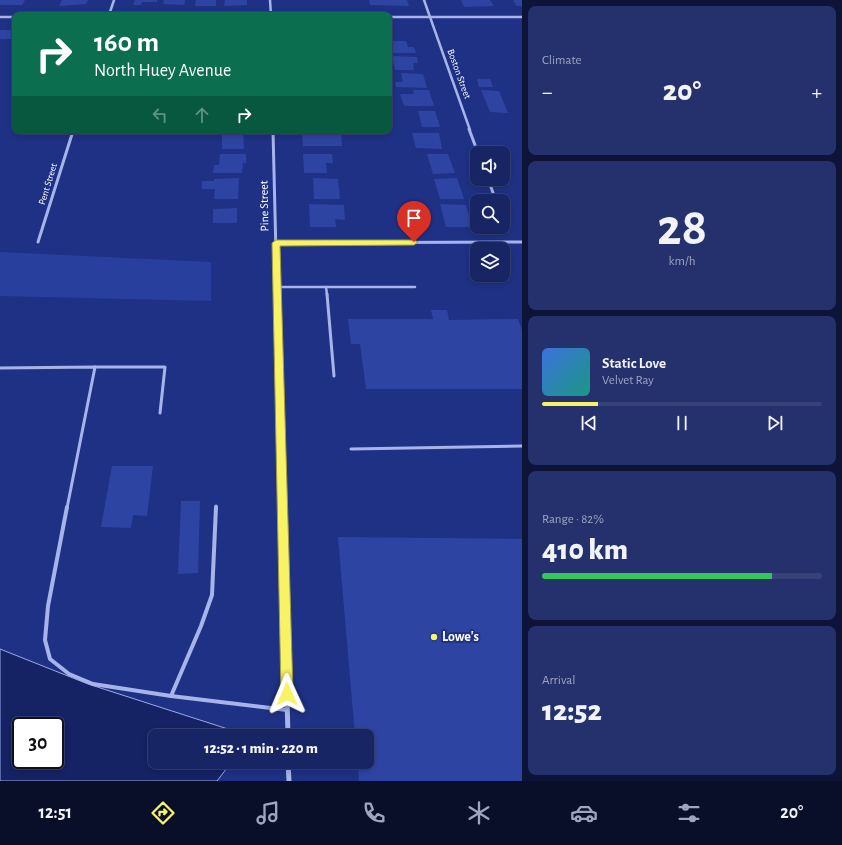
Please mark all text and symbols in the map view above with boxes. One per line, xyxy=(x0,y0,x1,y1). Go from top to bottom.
icon: right xyxy=(28,28,80,80)
text: 160 m xyxy=(94,29,159,57)
street label: Boston Street xyxy=(445,48,473,101)
text: Climate xyxy=(542,54,581,67)
text: North Huey Avenue xyxy=(94,62,231,80)
text: 20° xyxy=(663,76,701,106)
text: − xyxy=(542,81,553,103)
text: + xyxy=(811,81,822,103)
icon: left xyxy=(149,104,171,126)
icon: ahead xyxy=(191,104,213,126)
icon: right xyxy=(233,104,255,126)
map controls xyxy=(470,146,510,282)
button: sound xyxy=(470,146,510,186)
street label: Pent Street xyxy=(37,161,59,206)
street label: Pine Street xyxy=(258,180,270,232)
button: search xyxy=(470,194,510,234)
pin xyxy=(397,201,431,242)
text: 28 xyxy=(657,202,707,254)
icon: arrive xyxy=(403,207,425,229)
button: layers xyxy=(470,242,510,282)
text: km/h xyxy=(669,255,695,268)
text: Static Love xyxy=(602,356,666,371)
text: Velvet Ray xyxy=(602,374,654,387)
icon: previous xyxy=(578,412,600,434)
icon: pause xyxy=(671,412,693,434)
icon: next xyxy=(764,412,786,434)
text: Range · 82% xyxy=(542,513,604,526)
text: 410 km xyxy=(542,535,628,565)
place label: Lowe's xyxy=(442,630,479,644)
marker: Lowe's xyxy=(429,632,439,642)
position arrow xyxy=(266,673,308,715)
text: Arrival xyxy=(542,674,575,687)
text: 12:52 xyxy=(542,696,602,726)
speed limit sign: 30 xyxy=(12,717,64,769)
text: 12:52 · 1 min · 220 m xyxy=(204,741,318,756)
icon: directions xyxy=(149,799,177,827)
icon: music xyxy=(254,799,282,827)
icon: phone xyxy=(360,799,388,827)
icon: climate xyxy=(465,799,493,827)
icon: car xyxy=(570,799,598,827)
icon: filters xyxy=(675,799,703,827)
text: 12:51 xyxy=(39,804,72,822)
text: 20° xyxy=(780,804,803,822)

